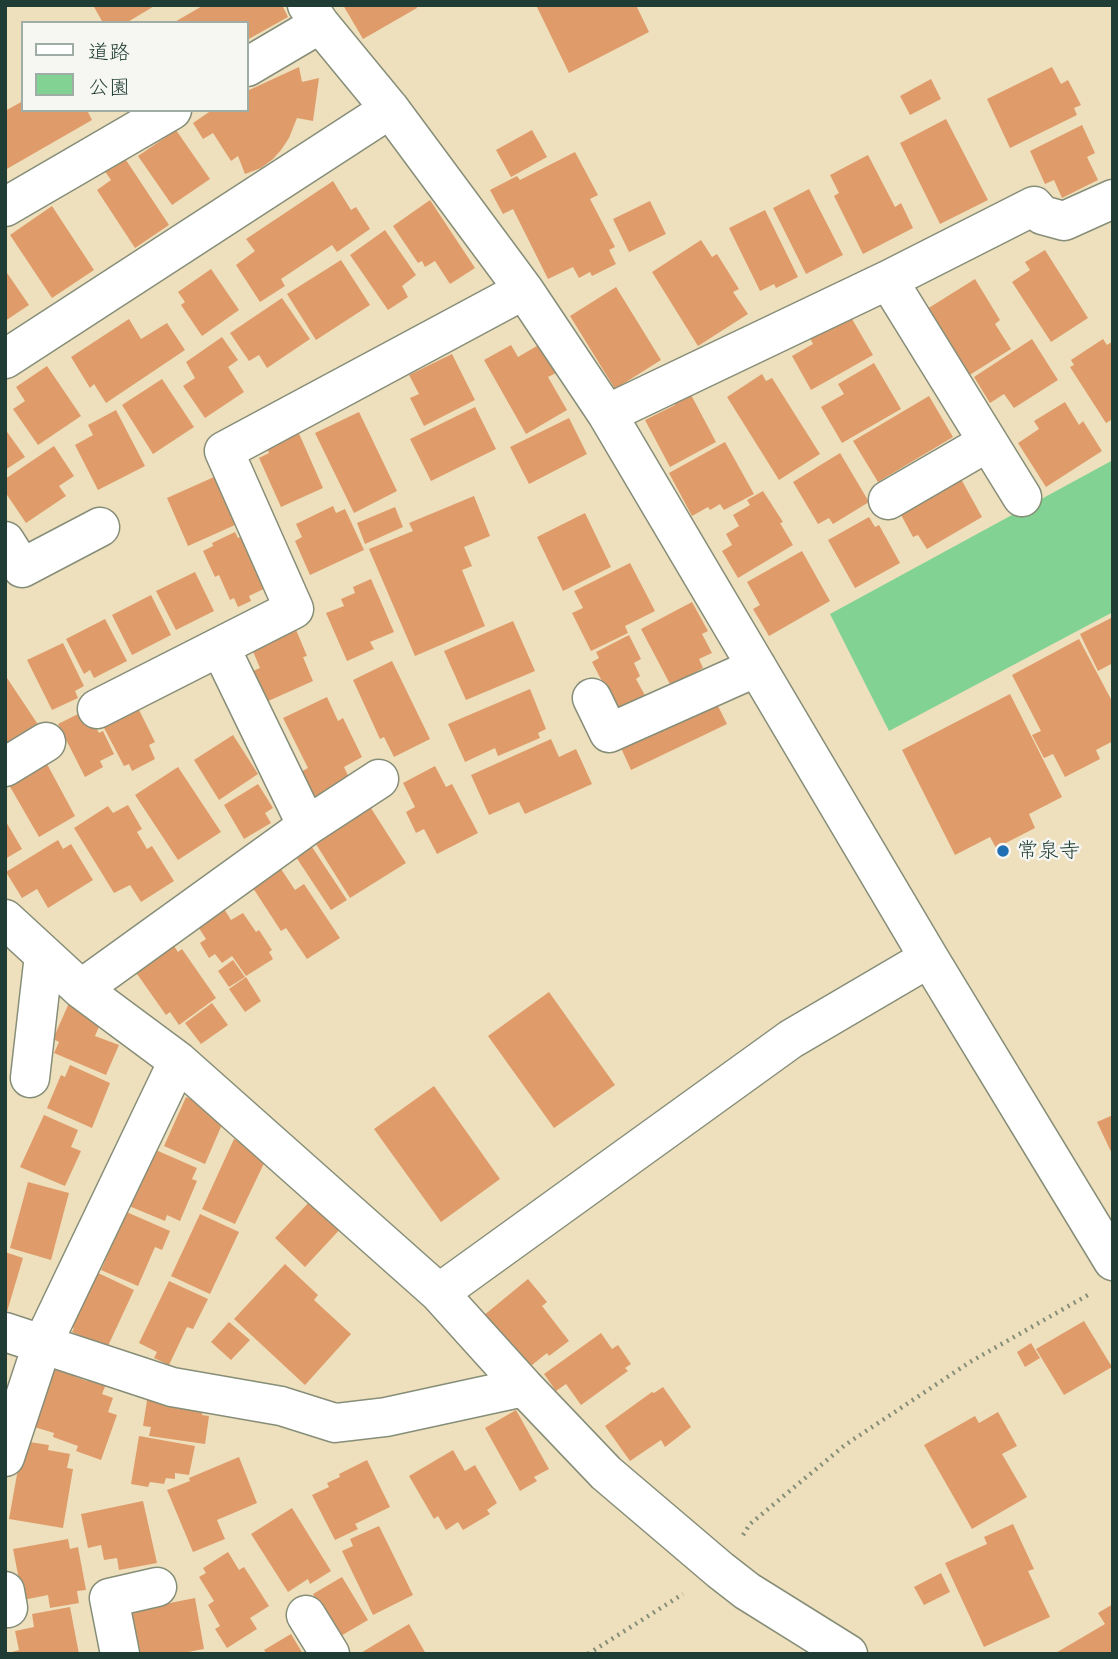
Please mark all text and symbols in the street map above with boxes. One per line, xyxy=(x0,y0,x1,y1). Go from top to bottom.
legend xyxy=(21,21,248,112)
text: 道路 xyxy=(88,40,130,64)
text: 公園 xyxy=(88,75,130,99)
place label: 常泉寺 xyxy=(1017,838,1080,864)
marker: 常泉寺 xyxy=(995,843,1011,859)

